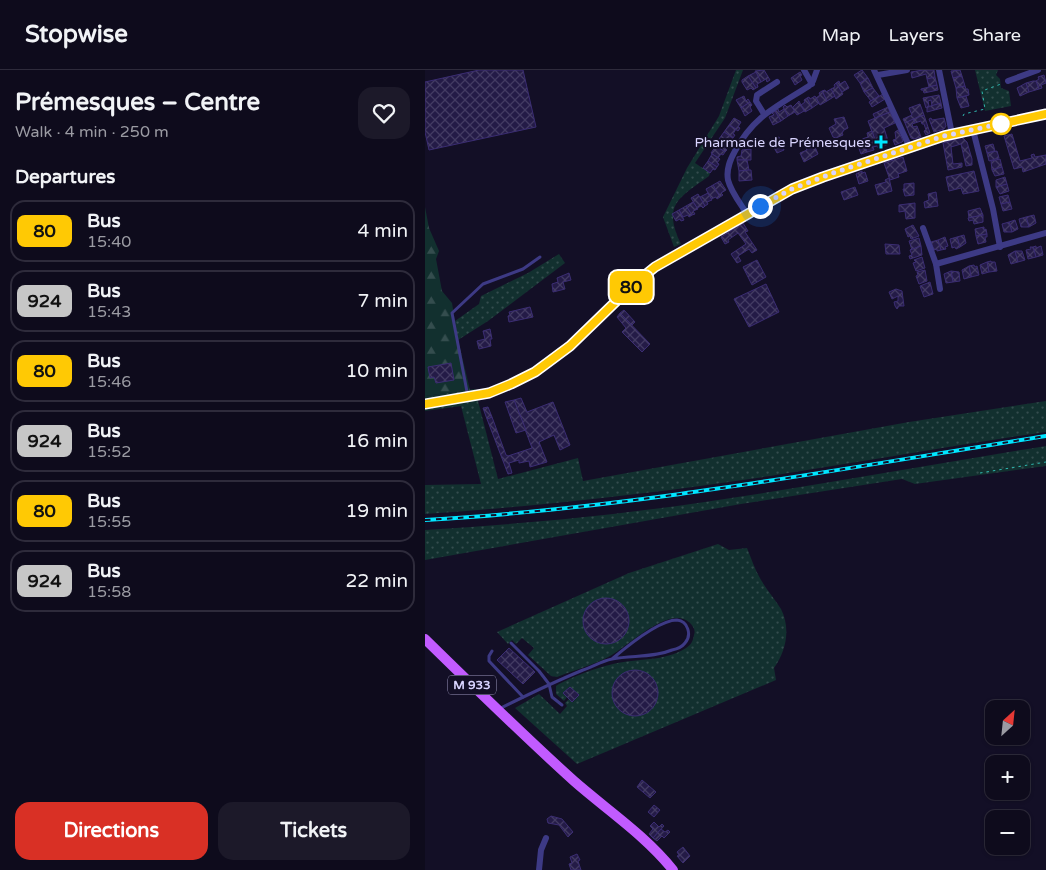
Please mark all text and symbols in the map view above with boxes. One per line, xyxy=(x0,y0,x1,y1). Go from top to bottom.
text: Stopwise xyxy=(25,20,128,49)
text: Map xyxy=(822,24,861,46)
text: Layers xyxy=(889,24,944,46)
text: Share xyxy=(972,24,1021,46)
button: heart xyxy=(358,87,410,139)
text: Prémesques – Centre xyxy=(15,88,260,117)
unlabelled marker xyxy=(990,113,1012,135)
text: Walk · 4 min · 250 m xyxy=(15,122,169,142)
place label: Pharmacie de Prémesques xyxy=(694,134,871,151)
marker: Pharmacie de Prémesques xyxy=(875,136,887,148)
text: Departures xyxy=(15,166,115,188)
your location xyxy=(748,194,773,219)
text: Bus xyxy=(87,210,121,232)
text: 80 xyxy=(33,220,56,242)
text: 4 min xyxy=(357,220,408,242)
text: 15:40 xyxy=(87,232,131,252)
line badge: 80 xyxy=(609,271,653,303)
text: 80 xyxy=(620,276,642,298)
text: Bus xyxy=(87,280,121,302)
text: 924 xyxy=(28,290,61,312)
text: 7 min xyxy=(357,290,408,312)
text: 15:43 xyxy=(87,302,131,322)
text: Bus xyxy=(87,350,121,372)
text: 80 xyxy=(33,360,56,382)
text: 10 min xyxy=(345,360,408,382)
text: 15:46 xyxy=(87,372,131,392)
text: Bus xyxy=(87,420,121,442)
text: 924 xyxy=(28,430,61,452)
text: 16 min xyxy=(345,430,408,452)
text: 15:52 xyxy=(87,442,131,462)
text: Bus xyxy=(87,490,121,512)
text: 80 xyxy=(33,500,56,522)
text: 19 min xyxy=(345,500,408,522)
text: 15:55 xyxy=(87,512,131,532)
text: Bus xyxy=(87,560,121,582)
text: 924 xyxy=(28,570,61,592)
text: 22 min xyxy=(345,570,408,592)
text: 15:58 xyxy=(87,582,131,602)
road number: M 933 xyxy=(448,676,496,694)
north arrow xyxy=(985,700,1030,745)
map controls xyxy=(985,700,1030,855)
button: + xyxy=(985,755,1030,800)
button: Directions xyxy=(15,802,208,860)
button: Tickets xyxy=(218,802,410,860)
button: − xyxy=(985,810,1030,855)

